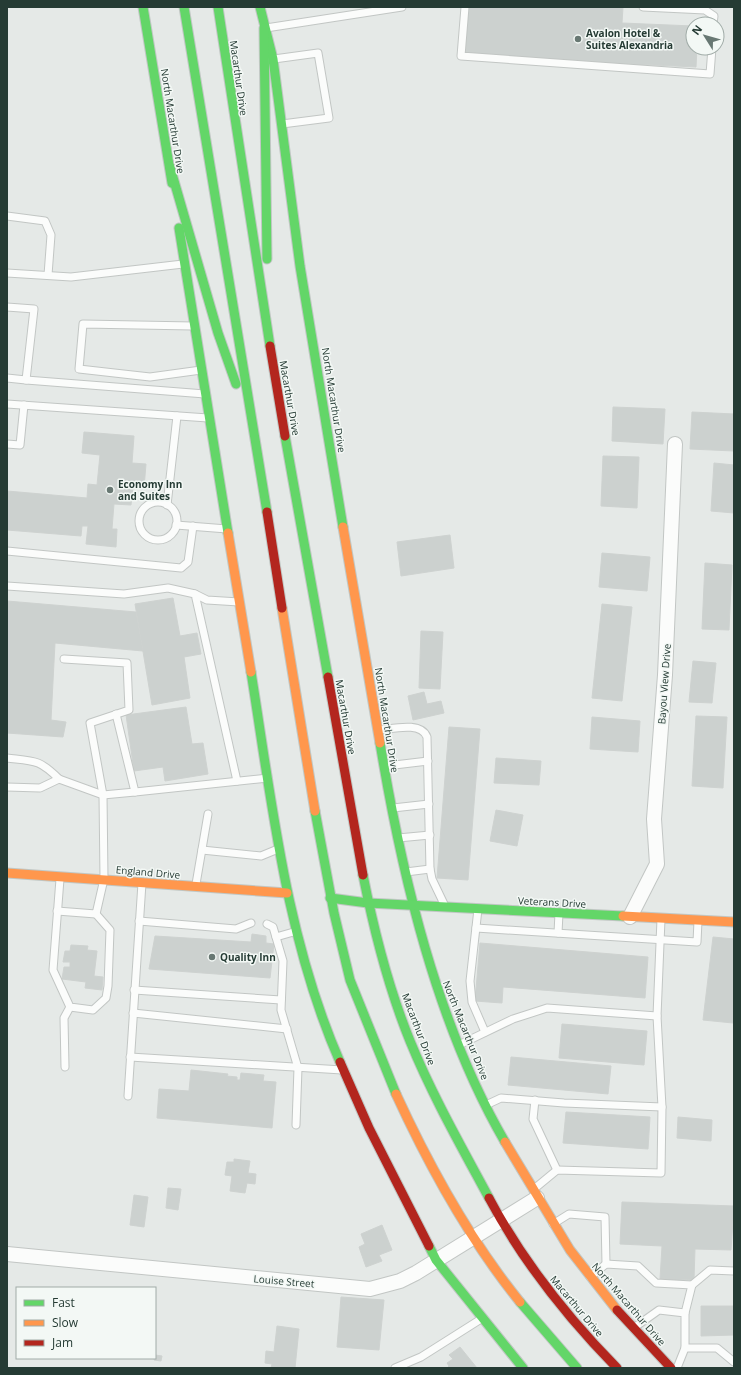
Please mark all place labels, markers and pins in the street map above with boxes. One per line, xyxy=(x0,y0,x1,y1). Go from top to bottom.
place label: Avalon Hotel & Suites Alexandria xyxy=(586,26,673,52)
marker: Avalon Hotel & Suites Alexandria xyxy=(573,34,583,44)
place label: Economy Inn and Suites xyxy=(118,477,182,503)
marker: Economy Inn and Suites xyxy=(105,485,115,495)
place label: Quality Inn xyxy=(220,950,276,964)
marker: Quality Inn xyxy=(207,952,217,962)

